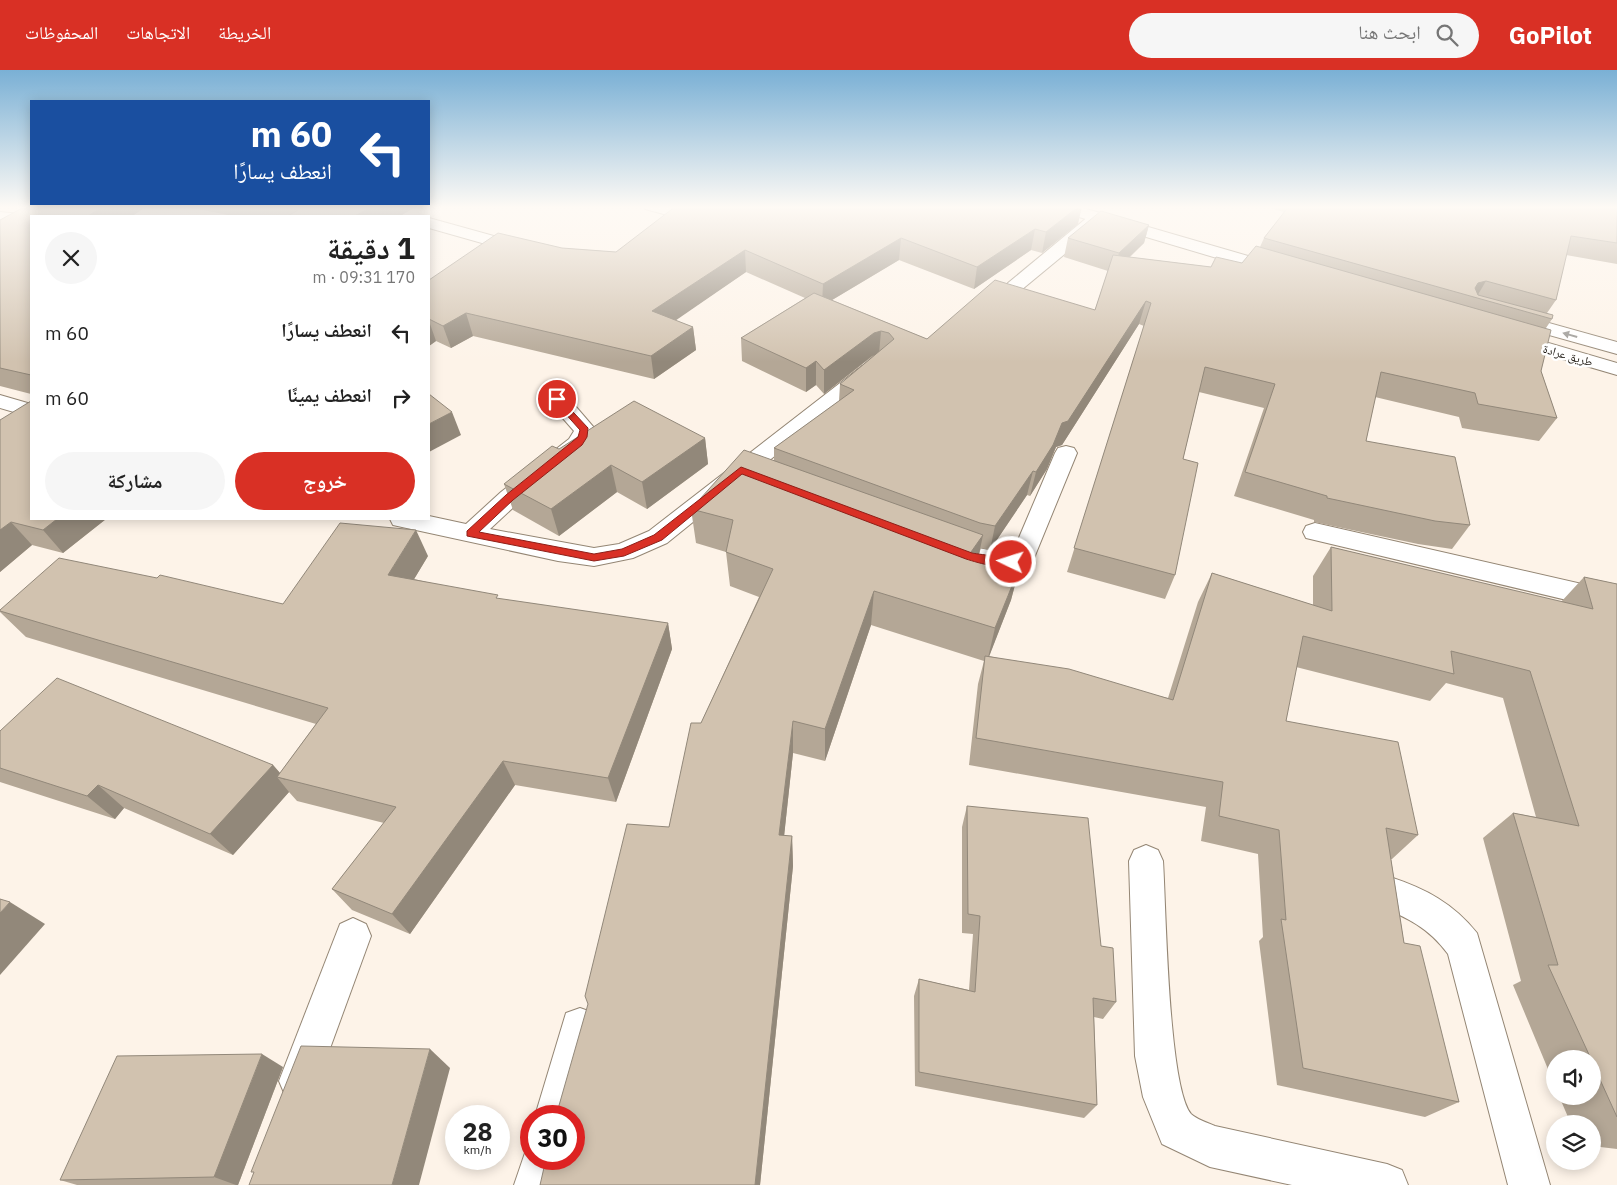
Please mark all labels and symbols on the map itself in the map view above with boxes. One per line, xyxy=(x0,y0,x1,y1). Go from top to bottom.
one-way arrow xyxy=(1563,330,1578,338)
street label: طريق عرادة xyxy=(1541,341,1595,369)
pin xyxy=(536,378,578,420)
position arrow xyxy=(984,535,1036,587)
speed limit sign: 30 xyxy=(520,1105,585,1170)

